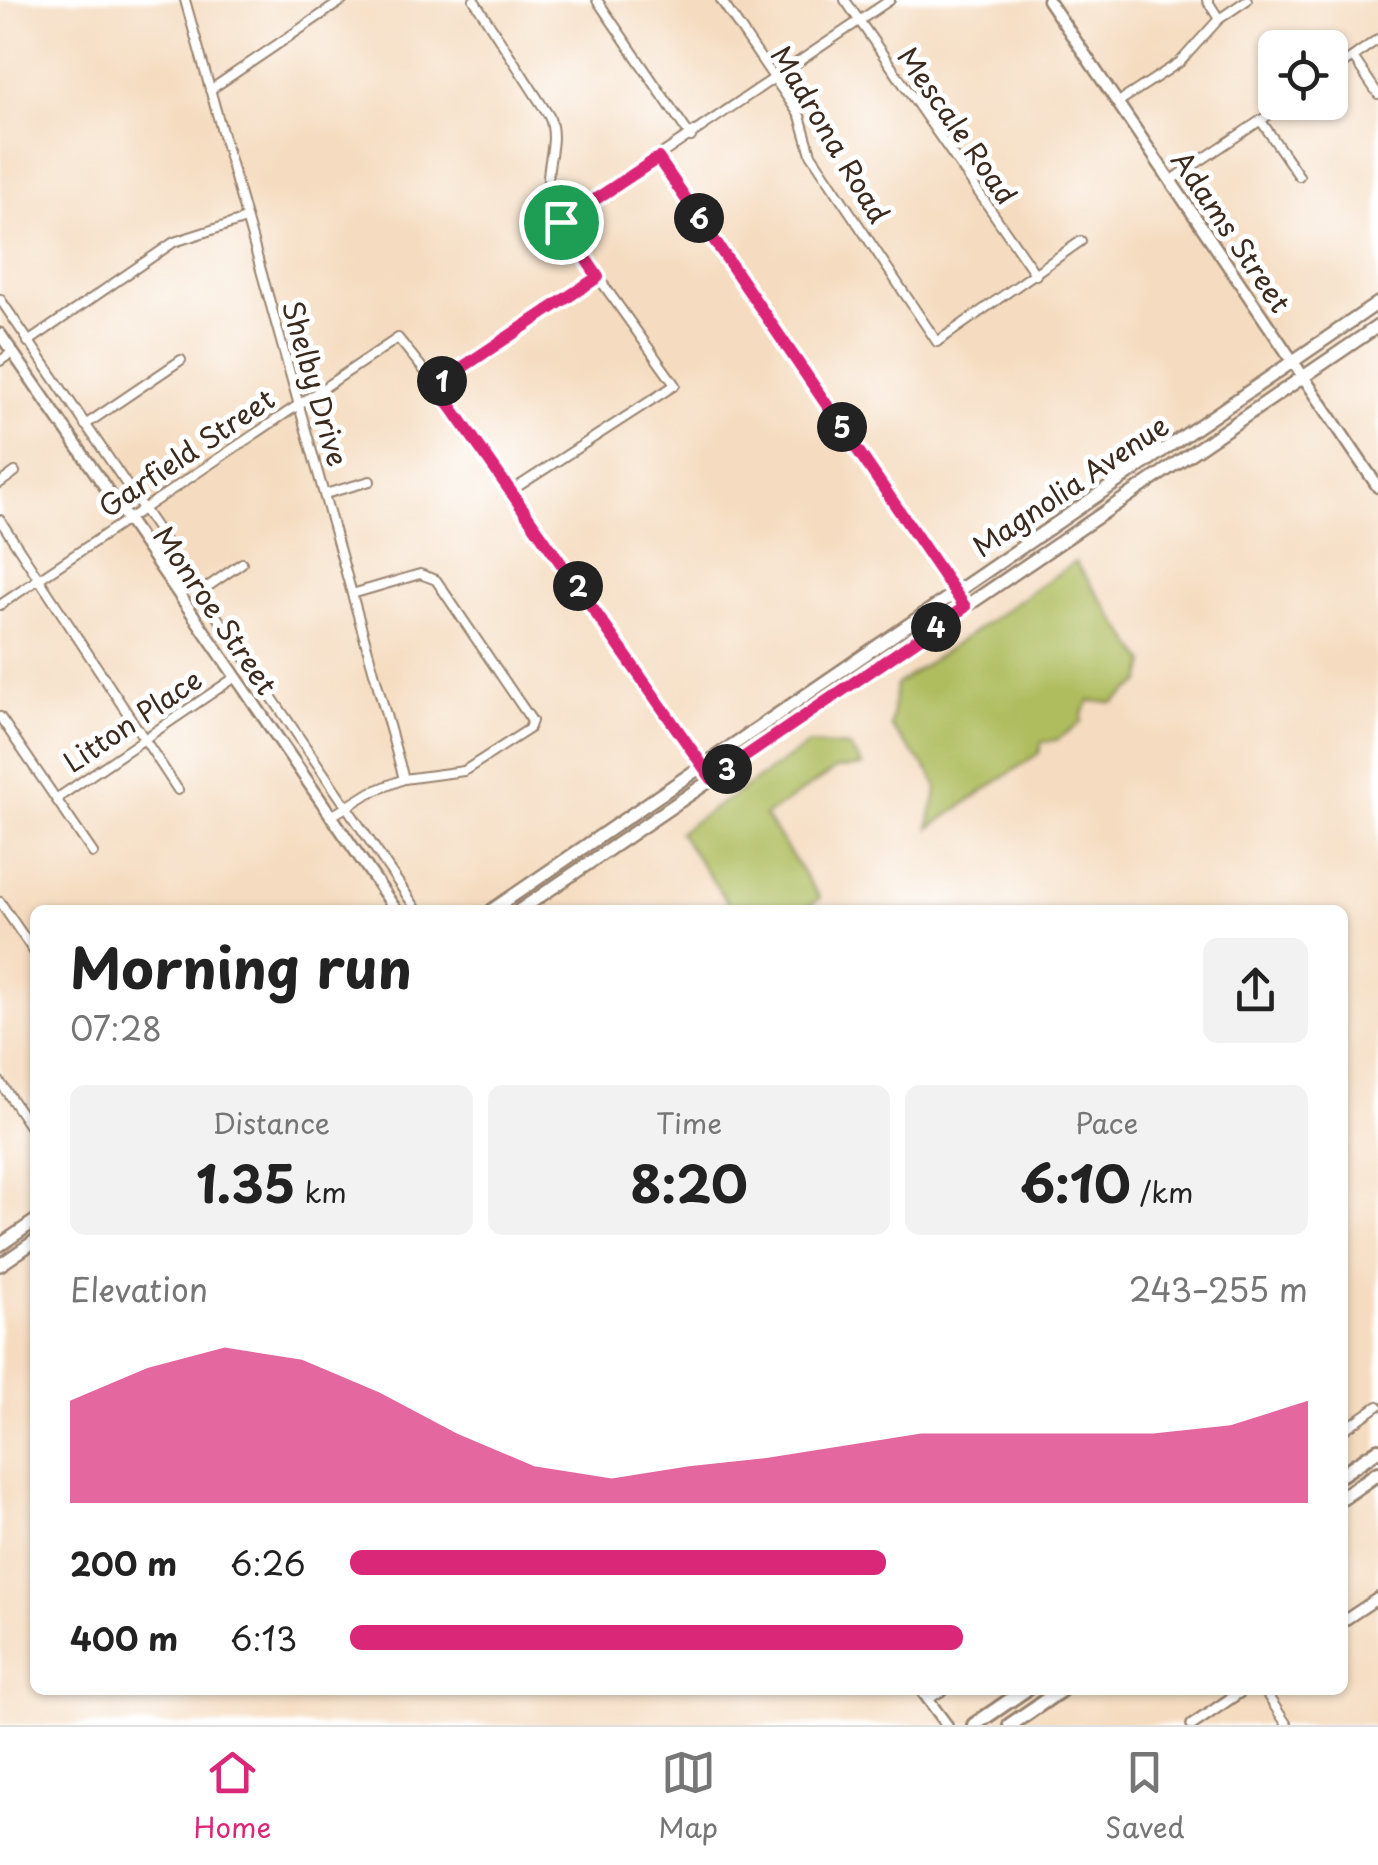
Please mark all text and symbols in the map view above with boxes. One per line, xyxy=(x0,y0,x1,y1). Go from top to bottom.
map controls xyxy=(1258,30,1348,120)
button: locate xyxy=(1258,30,1348,120)
street label: Madrona Road xyxy=(761,37,901,231)
street label: Mescale Road xyxy=(888,37,1028,213)
street label: Adams Street xyxy=(1162,141,1302,321)
pin xyxy=(519,180,604,265)
pin: 6 xyxy=(674,193,724,243)
icon: arrive xyxy=(534,195,589,250)
text: 6 xyxy=(689,196,709,239)
street label: Shelby Drive xyxy=(272,295,360,471)
pin: 1 xyxy=(417,356,467,406)
text: 1 xyxy=(435,359,449,402)
street label: Garfield Street xyxy=(89,377,283,527)
pin: 5 xyxy=(817,402,867,452)
street label: Magnolia Avenue xyxy=(963,403,1177,567)
text: 5 xyxy=(833,405,851,448)
street label: Monroe Street xyxy=(143,517,289,703)
pin: 2 xyxy=(553,561,603,611)
text: 2 xyxy=(568,564,588,607)
pin: 4 xyxy=(911,602,961,652)
text: 4 xyxy=(926,605,946,648)
street label: Litton Place xyxy=(54,658,210,782)
pin: 3 xyxy=(702,744,752,794)
text: 3 xyxy=(718,747,736,790)
text: Morning run xyxy=(70,925,412,1008)
button: share xyxy=(1203,938,1308,1043)
text: 07:28 xyxy=(70,1004,162,1052)
text: Distance xyxy=(213,1101,330,1144)
text: Time xyxy=(656,1101,722,1144)
text: Pace xyxy=(1075,1101,1138,1144)
text: 1.35 xyxy=(196,1144,295,1220)
text: 8:20 xyxy=(630,1144,748,1220)
text: 6:10 xyxy=(1020,1144,1131,1220)
text: km xyxy=(295,1170,347,1213)
text: /km xyxy=(1131,1170,1193,1213)
text: Elevation xyxy=(70,1265,208,1313)
text: 243–255 m xyxy=(1129,1265,1308,1313)
text: 200 m xyxy=(70,1539,177,1587)
text: 6:26 xyxy=(230,1539,305,1587)
text: 400 m xyxy=(70,1614,178,1662)
text: 6:13 xyxy=(230,1614,297,1662)
tab: Home xyxy=(193,1745,271,1848)
tab: Map xyxy=(658,1745,718,1848)
tab: Saved xyxy=(1105,1745,1185,1848)

